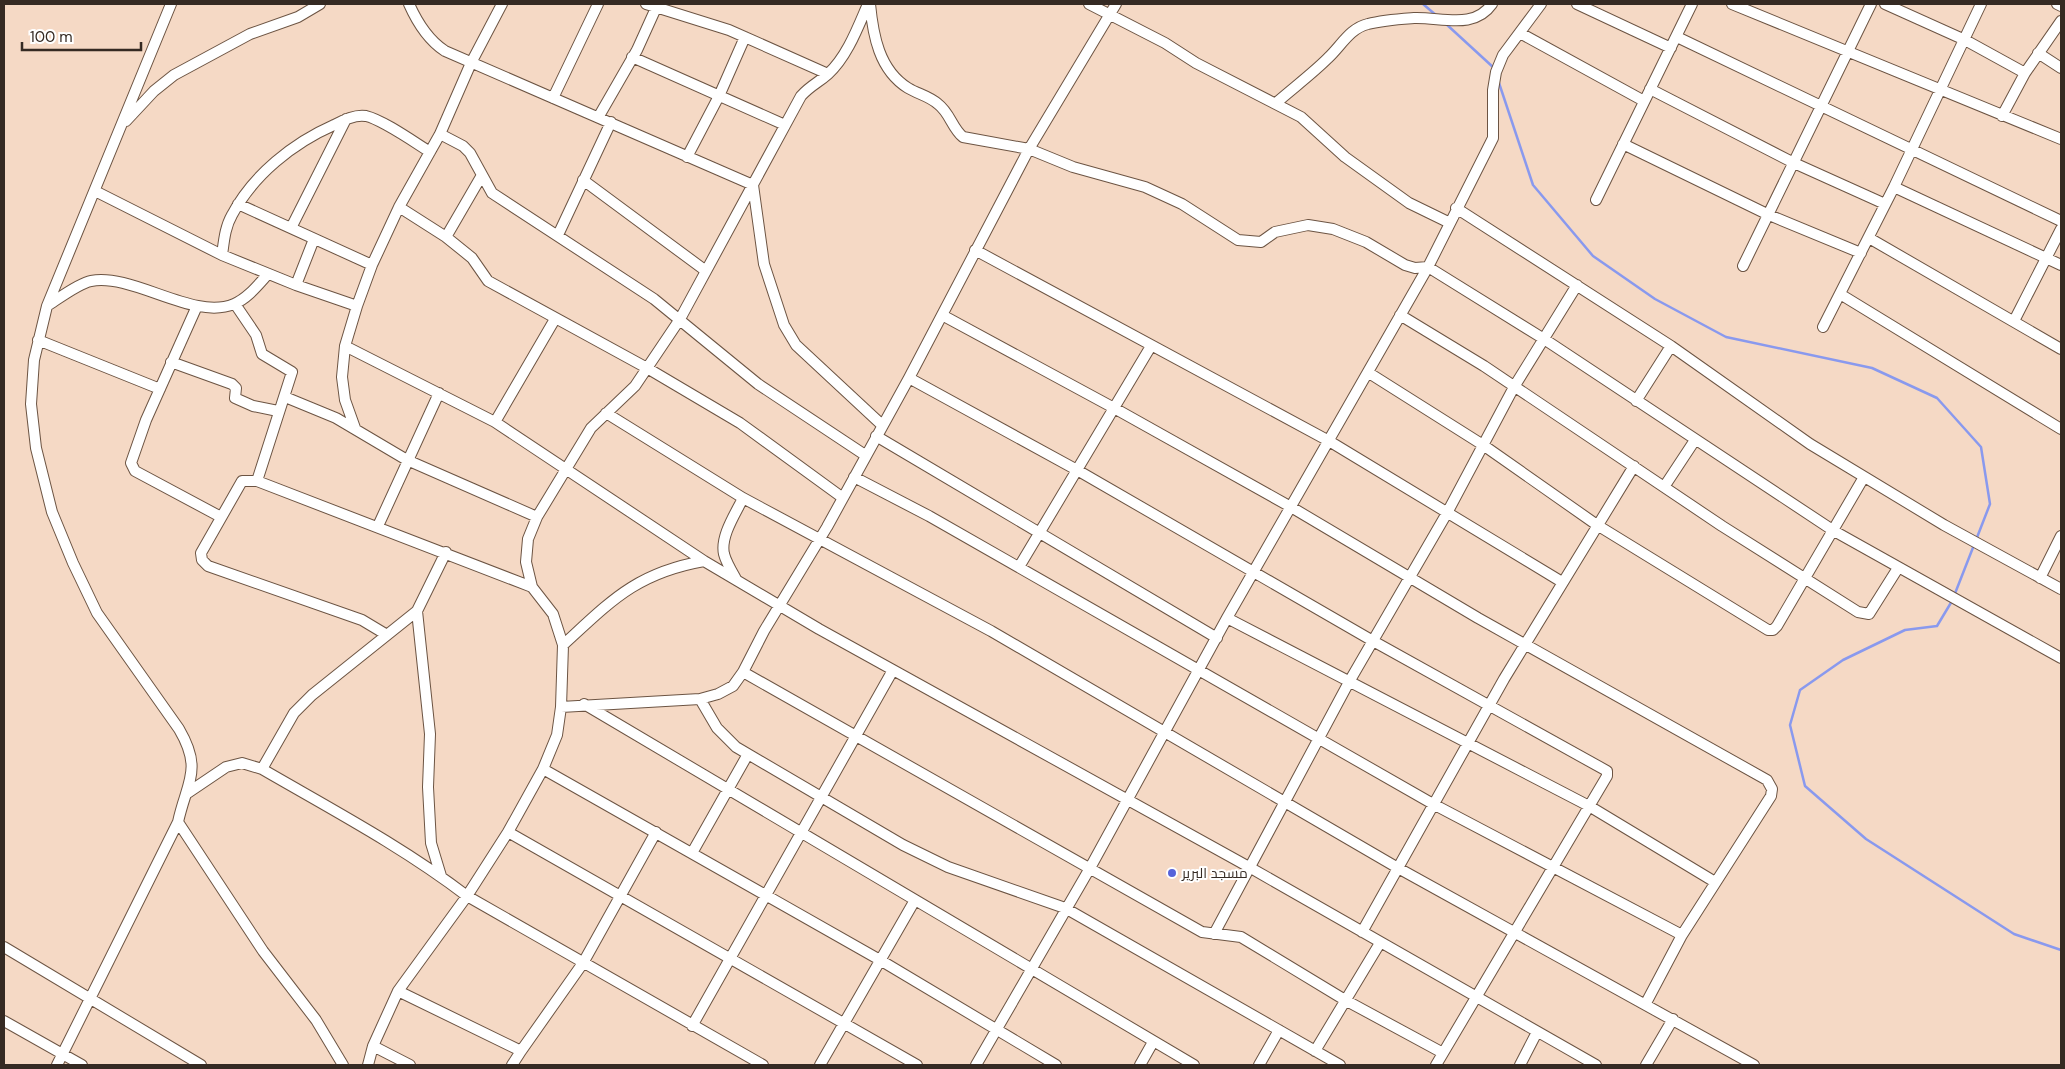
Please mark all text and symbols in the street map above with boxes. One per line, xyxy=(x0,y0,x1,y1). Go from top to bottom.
scale bar xyxy=(22,20,141,52)
text: 100 m xyxy=(30,27,73,47)
place label: مسجد البرير xyxy=(1181,864,1248,882)
marker: مسجد البرير xyxy=(1166,867,1178,879)

